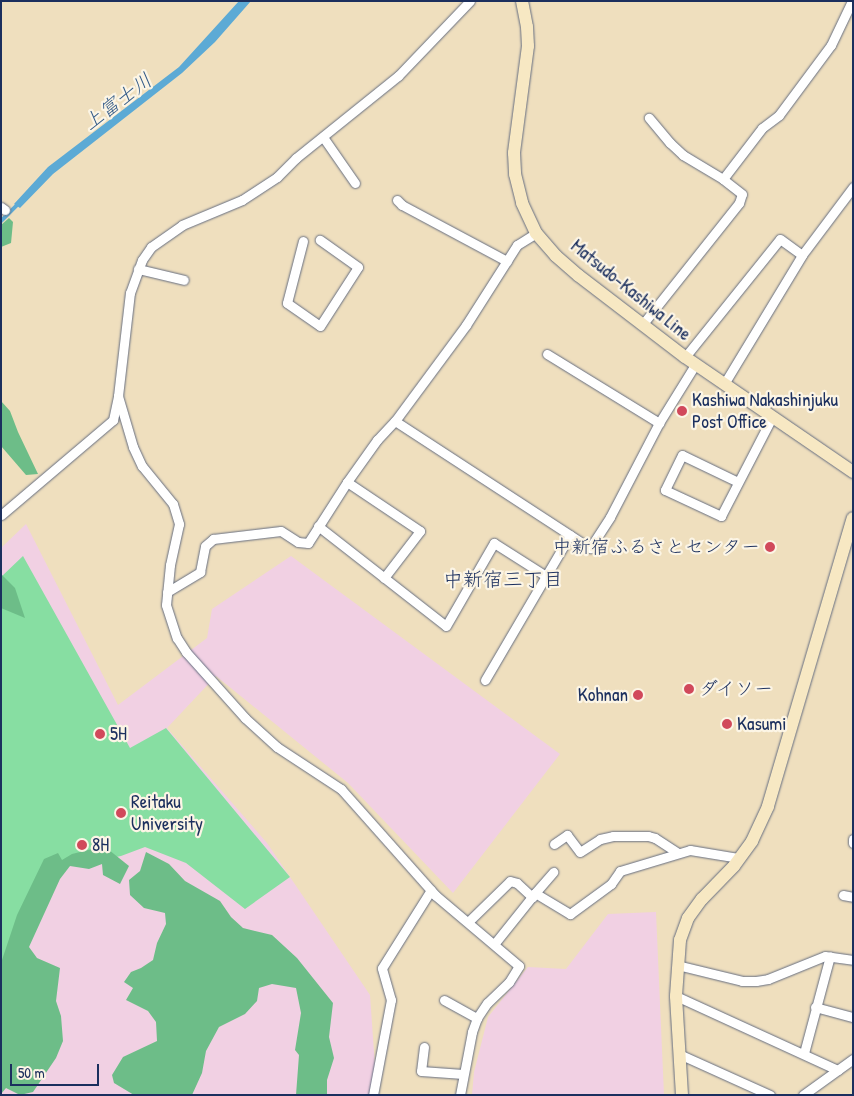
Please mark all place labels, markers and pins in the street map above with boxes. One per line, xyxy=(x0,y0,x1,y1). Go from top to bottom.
place label: Kashiwa Nakashinjuku Post Office xyxy=(692,389,838,433)
marker: Kashiwa Nakashinjuku Post Office xyxy=(676,405,688,417)
place label: 中新宿ふるさとセンター xyxy=(551,536,760,558)
marker: 中新宿ふるさとセンター xyxy=(764,541,776,553)
place label: ダイソー xyxy=(699,678,775,700)
marker: ダイソー xyxy=(683,683,695,695)
place label: Kohnan xyxy=(578,684,628,706)
marker: Kohnan xyxy=(632,689,644,701)
place label: Kasumi xyxy=(737,713,786,735)
marker: Kasumi xyxy=(721,718,733,730)
place label: 5H xyxy=(110,723,127,745)
marker: 5H xyxy=(94,728,106,740)
place label: Reitaku University xyxy=(131,791,203,835)
marker: Reitaku University xyxy=(115,807,127,819)
place label: 8H xyxy=(92,834,109,856)
marker: 8H xyxy=(76,839,88,851)

